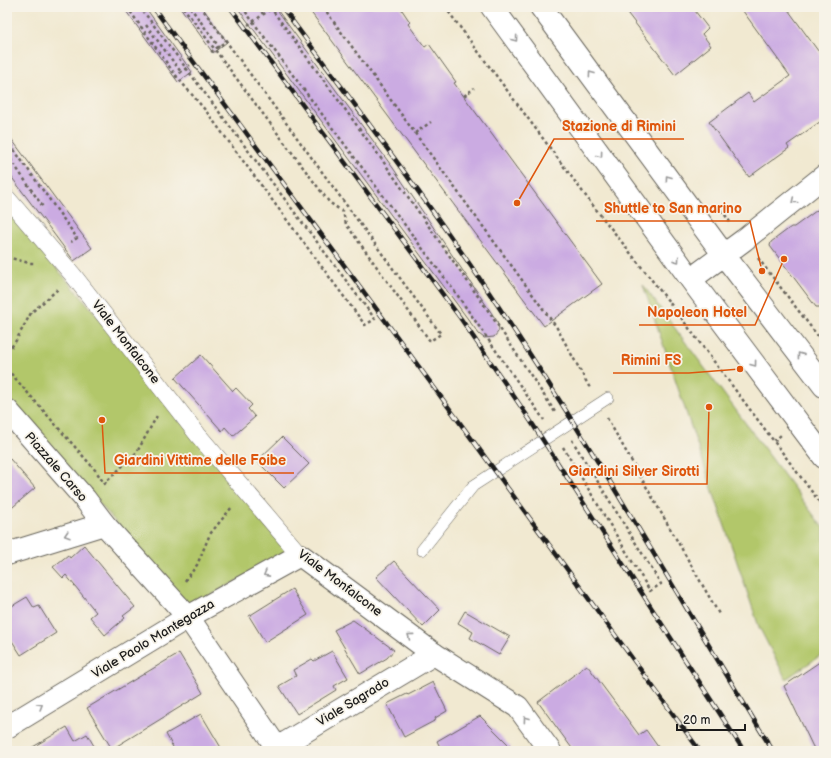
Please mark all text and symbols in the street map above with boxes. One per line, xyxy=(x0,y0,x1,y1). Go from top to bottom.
one-way arrow xyxy=(510,34,517,41)
one-way arrow xyxy=(589,71,596,78)
callout: Stazione di Rimini xyxy=(554,113,684,139)
text: Stazione di Rimini xyxy=(562,118,676,135)
one-way arrow xyxy=(595,150,602,157)
one-way arrow xyxy=(666,176,673,183)
callout: Shuttle to San marino xyxy=(596,195,750,221)
one-way arrow xyxy=(791,196,798,203)
text: Shuttle to San marino xyxy=(604,200,742,217)
one-way arrow xyxy=(672,255,679,262)
street label: Viale Monfalcone xyxy=(88,297,164,387)
callout: Napoleon Hotel xyxy=(639,299,755,325)
text: Napoleon Hotel xyxy=(647,304,747,321)
callout: Rimini FS xyxy=(613,347,689,373)
text: Rimini FS xyxy=(621,352,682,369)
one-way arrow xyxy=(798,352,805,359)
one-way arrow xyxy=(749,360,756,367)
street label: Piazzale Carso xyxy=(21,429,91,505)
callout: Giardini Vittime delle Foibe xyxy=(105,447,294,473)
text: Giardini Vittime delle Foibe xyxy=(114,452,286,469)
callout: Giardini Silver Sirotti xyxy=(560,458,707,484)
text: Giardini Silver Sirotti xyxy=(569,463,699,480)
one-way arrow xyxy=(63,530,70,539)
street label: Viale Monfalcone xyxy=(295,546,386,620)
one-way arrow xyxy=(263,569,270,577)
street label: Viale Paolo Mantegazza xyxy=(89,596,217,682)
one-way arrow xyxy=(407,634,414,641)
street label: Viale Sagrado xyxy=(314,674,392,730)
one-way arrow xyxy=(36,704,43,711)
scale bar xyxy=(677,706,745,732)
text: 20 m xyxy=(683,713,710,728)
one-way arrow xyxy=(523,716,531,723)

